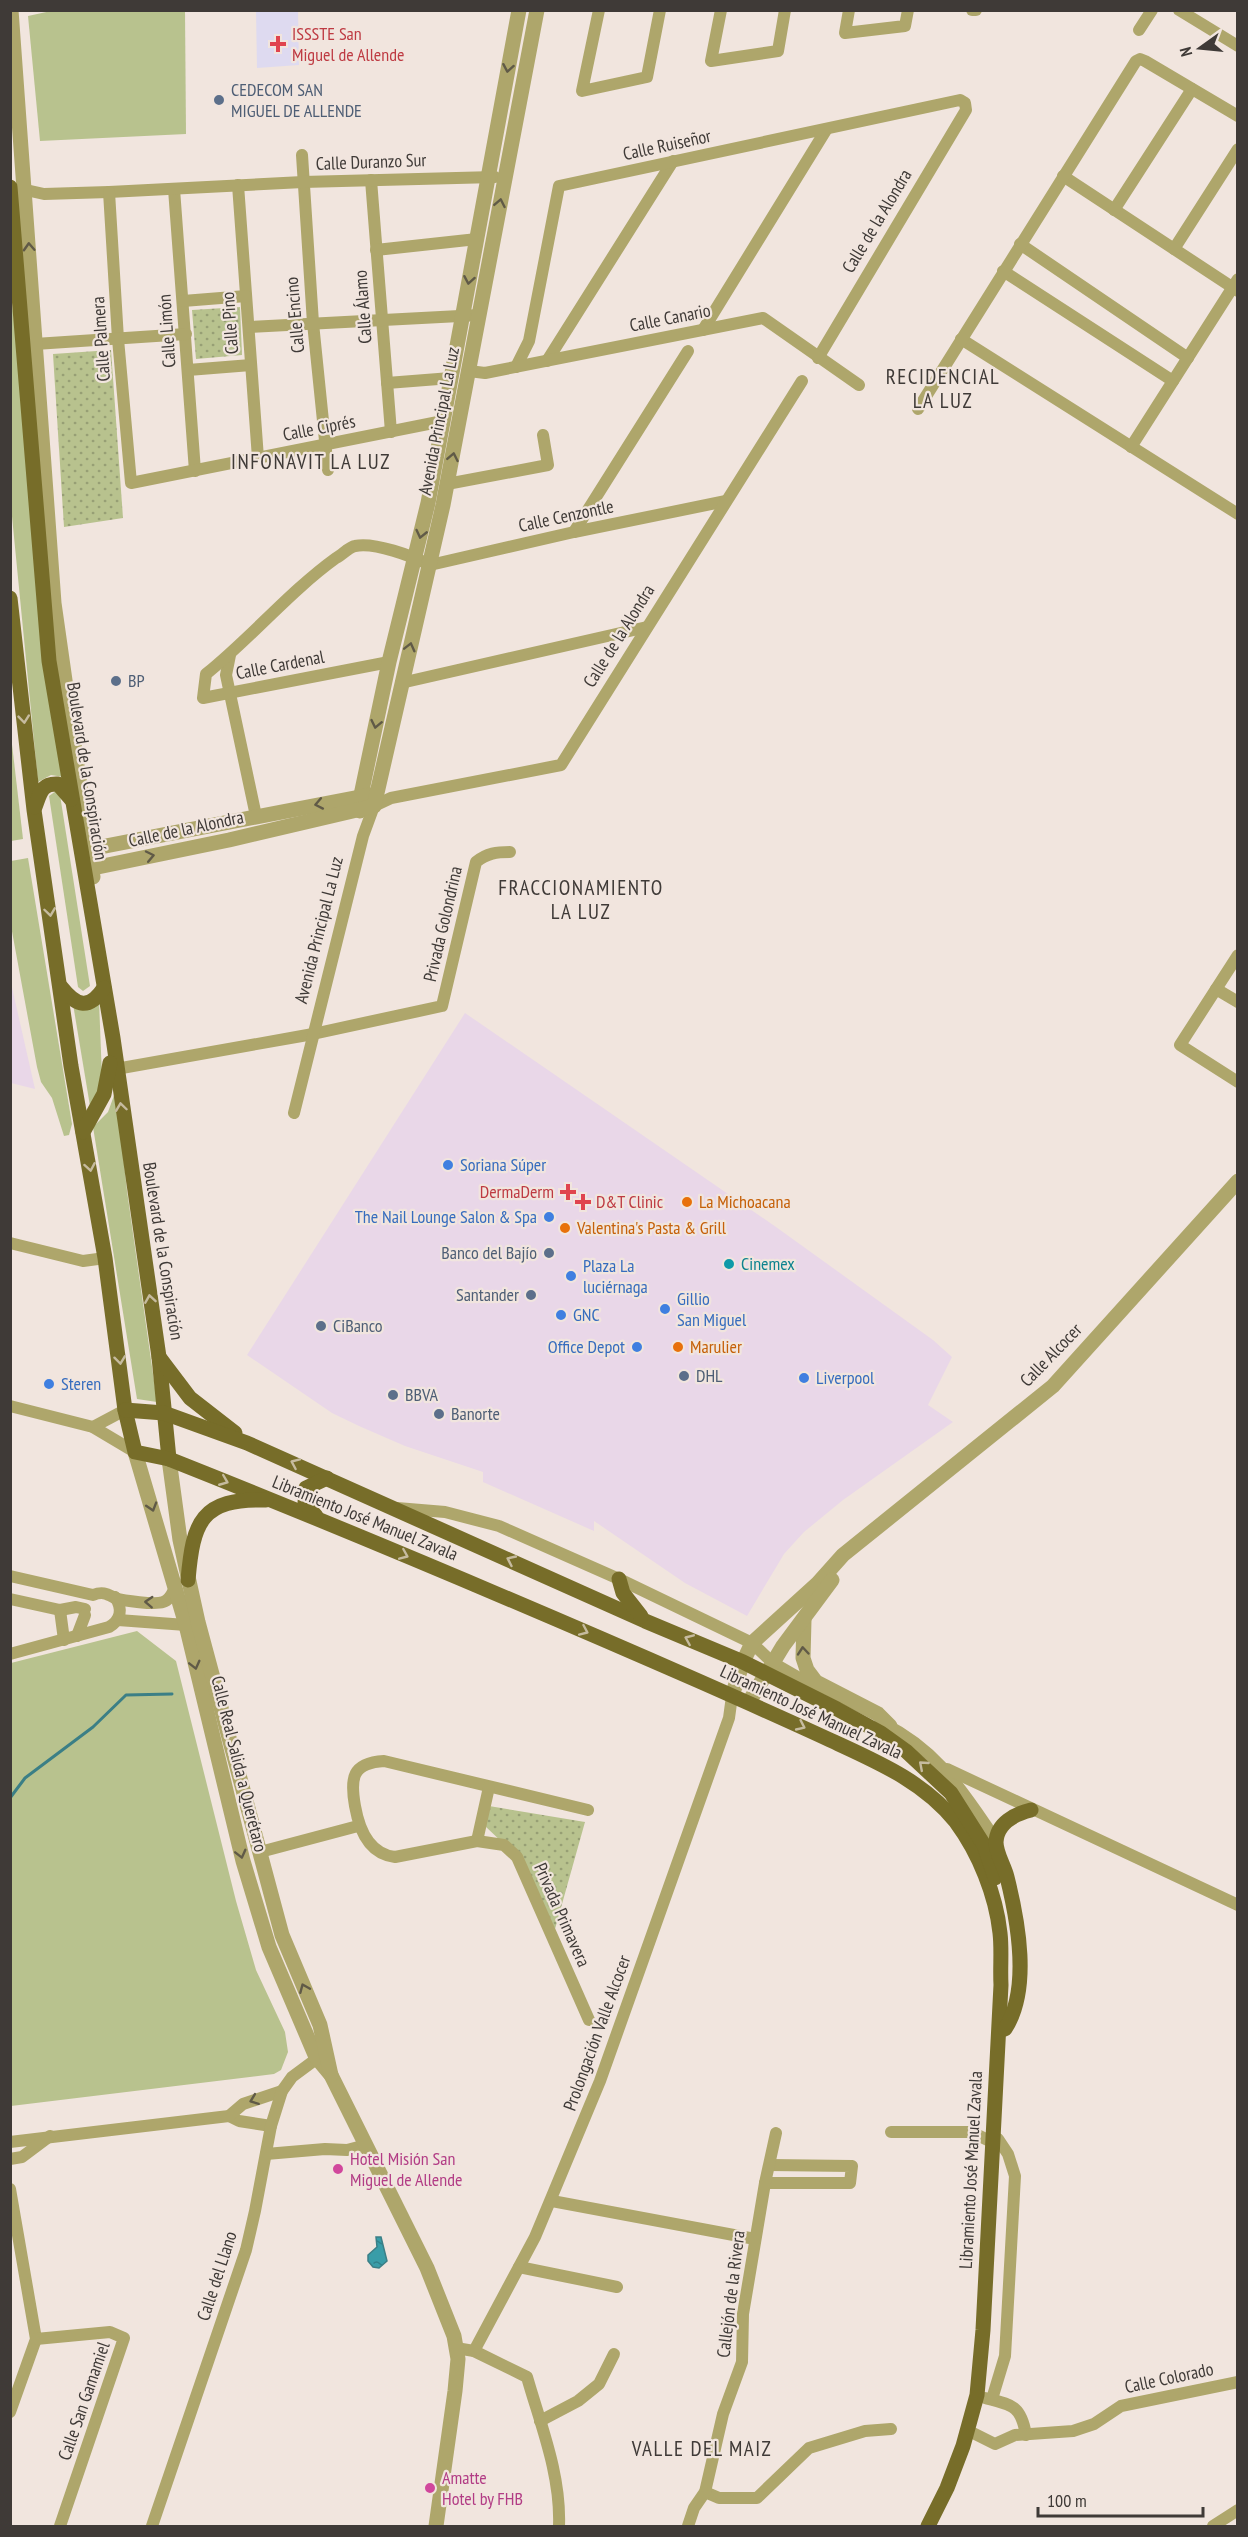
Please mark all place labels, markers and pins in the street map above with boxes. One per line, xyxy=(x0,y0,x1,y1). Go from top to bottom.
place label: ISSSTE San Miguel de Allende xyxy=(292,22,404,66)
marker: ISSSTE San Miguel de Allende xyxy=(269,35,287,53)
place label: CEDECOM SAN MIGUEL DE ALLENDE xyxy=(231,78,362,122)
marker: CEDECOM SAN MIGUEL DE ALLENDE xyxy=(212,93,226,107)
place label: BP xyxy=(128,669,145,692)
marker: BP xyxy=(109,674,123,688)
place label: Soriana Súper xyxy=(460,1153,546,1176)
marker: Soriana Súper xyxy=(441,1158,455,1172)
place label: DermaDerm xyxy=(480,1180,554,1203)
marker: DermaDerm xyxy=(559,1183,577,1201)
place label: D&T Clinic xyxy=(596,1190,664,1213)
place label: La Michoacana xyxy=(699,1190,791,1213)
marker: D&T Clinic xyxy=(574,1193,592,1211)
marker: La Michoacana xyxy=(680,1195,694,1209)
place label: The Nail Lounge Salon & Spa xyxy=(355,1205,537,1228)
marker: The Nail Lounge Salon & Spa xyxy=(542,1210,556,1224)
place label: Valentina's Pasta & Grill xyxy=(576,1216,727,1239)
marker: Valentina's Pasta & Grill xyxy=(558,1221,572,1235)
place label: Banco del Bajío xyxy=(441,1241,537,1264)
marker: Banco del Bajío xyxy=(542,1246,556,1260)
place label: Cinemex xyxy=(741,1252,795,1275)
place label: Plaza La luciérnaga xyxy=(583,1254,648,1298)
marker: Cinemex xyxy=(722,1257,736,1271)
marker: Plaza La luciérnaga xyxy=(564,1269,578,1283)
place label: Santander xyxy=(456,1283,519,1306)
place label: Gillio San Miguel xyxy=(677,1287,747,1331)
marker: Santander xyxy=(524,1288,538,1302)
marker: Gillio San Miguel xyxy=(658,1302,672,1316)
place label: GNC xyxy=(573,1303,600,1326)
marker: GNC xyxy=(554,1308,568,1322)
place label: CiBanco xyxy=(333,1314,383,1337)
marker: CiBanco xyxy=(314,1319,328,1333)
place label: Office Depot xyxy=(548,1335,625,1358)
place label: Marulier xyxy=(690,1335,742,1358)
marker: Office Depot xyxy=(630,1340,644,1354)
marker: Marulier xyxy=(671,1340,685,1354)
place label: DHL xyxy=(696,1364,723,1387)
place label: Liverpool xyxy=(816,1366,875,1389)
marker: DHL xyxy=(677,1369,691,1383)
marker: Liverpool xyxy=(797,1371,811,1385)
place label: Steren xyxy=(61,1372,101,1395)
marker: Steren xyxy=(42,1377,56,1391)
place label: BBVA xyxy=(405,1383,439,1406)
marker: BBVA xyxy=(386,1388,400,1402)
place label: Banorte xyxy=(451,1402,500,1425)
marker: Banorte xyxy=(432,1407,446,1421)
place label: Hotel Misión San Miguel de Allende xyxy=(350,2147,462,2191)
marker: Hotel Misión San Miguel de Allende xyxy=(331,2162,345,2176)
place label: Amatte Hotel by FHB xyxy=(442,2466,523,2510)
marker: Amatte Hotel by FHB xyxy=(423,2481,437,2495)

